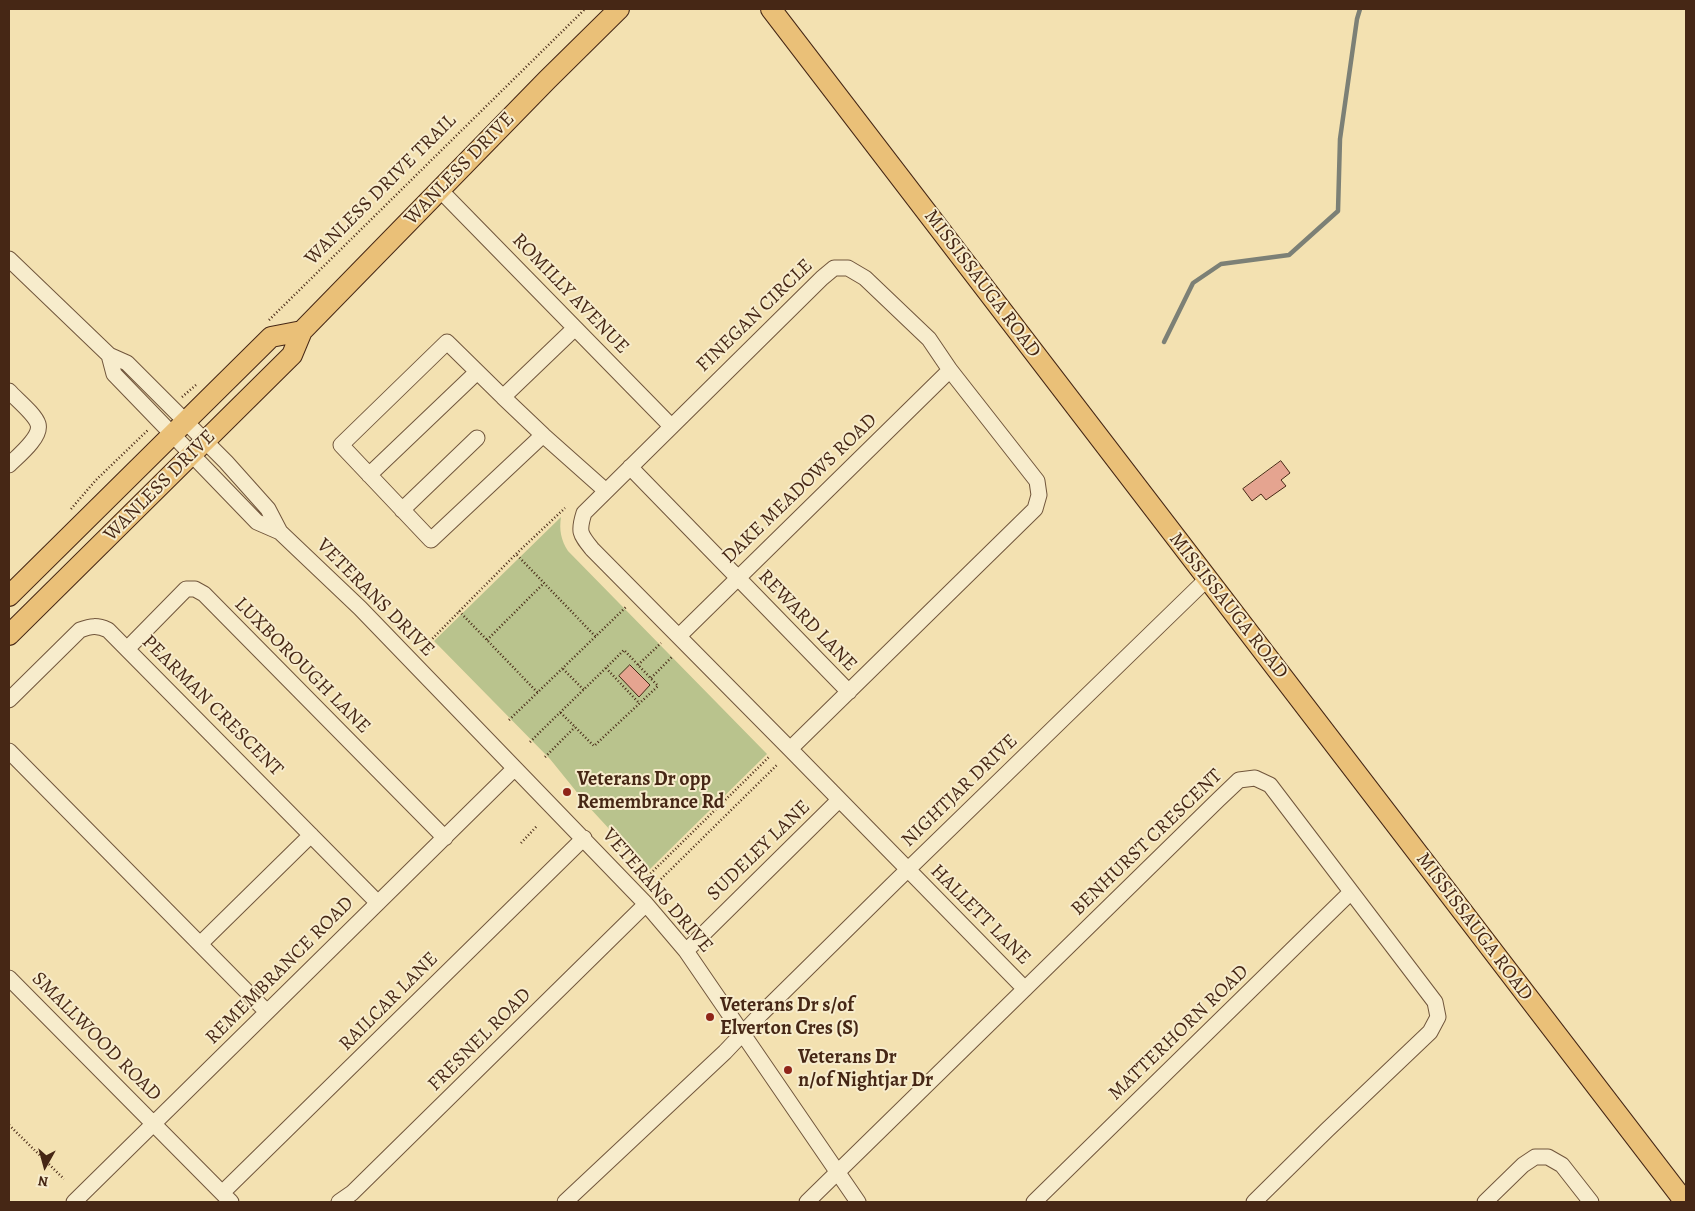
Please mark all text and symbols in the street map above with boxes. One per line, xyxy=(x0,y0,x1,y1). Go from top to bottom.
street label: WANLESS DRIVE xyxy=(400,107,520,231)
street label: WANLESS DRIVE TRAIL xyxy=(300,109,462,271)
street label: MISSISSAUGA ROAD xyxy=(918,205,1046,363)
street label: ROMILLY AVENUE xyxy=(506,229,634,359)
street label: FINEGAN CIRCLE xyxy=(692,254,818,378)
street label: DAKE MEADOWS ROAD xyxy=(718,409,882,569)
street label: WANLESS DRIVE xyxy=(99,425,221,547)
street label: MISSISSAUGA ROAD xyxy=(1163,528,1293,684)
street label: VETERANS DRIVE xyxy=(311,534,439,662)
street label: REWARD LANE xyxy=(752,565,862,677)
street label: LUXBOROUGH LANE xyxy=(229,593,375,739)
street label: PEARMAN CRESCENT xyxy=(136,630,288,782)
street label: NIGHTJAR DRIVE xyxy=(897,729,1023,853)
street label: BENHURST CRESCENT xyxy=(1066,765,1228,921)
place label: Veterans Dr opp Remembrance Rd xyxy=(577,768,724,815)
marker: Veterans Dr opp Remembrance Rd xyxy=(561,786,573,798)
street label: SUDELEY LANE xyxy=(702,796,816,906)
street label: VETERANS DRIVE xyxy=(596,824,718,958)
street label: MISSISSAUGA ROAD xyxy=(1410,848,1538,1006)
street label: HALLETT LANE xyxy=(925,860,1035,970)
street label: REMEMBRANCE ROAD xyxy=(201,892,359,1050)
street label: RAILCAR LANE xyxy=(334,947,444,1057)
street label: MATTERHORN ROAD xyxy=(1104,960,1254,1106)
street label: SMALLWOOD ROAD xyxy=(26,967,166,1107)
street label: FRESNEL ROAD xyxy=(423,983,537,1097)
place label: Veterans Dr s/of Elverton Cres (S) xyxy=(720,994,859,1041)
marker: Veterans Dr s/of Elverton Cres (S) xyxy=(704,1011,716,1023)
place label: Veterans Dr n/of Nightjar Dr xyxy=(798,1046,933,1093)
marker: Veterans Dr n/of Nightjar Dr xyxy=(782,1064,794,1076)
north arrow xyxy=(20,1141,70,1191)
text: N xyxy=(37,1171,49,1191)

